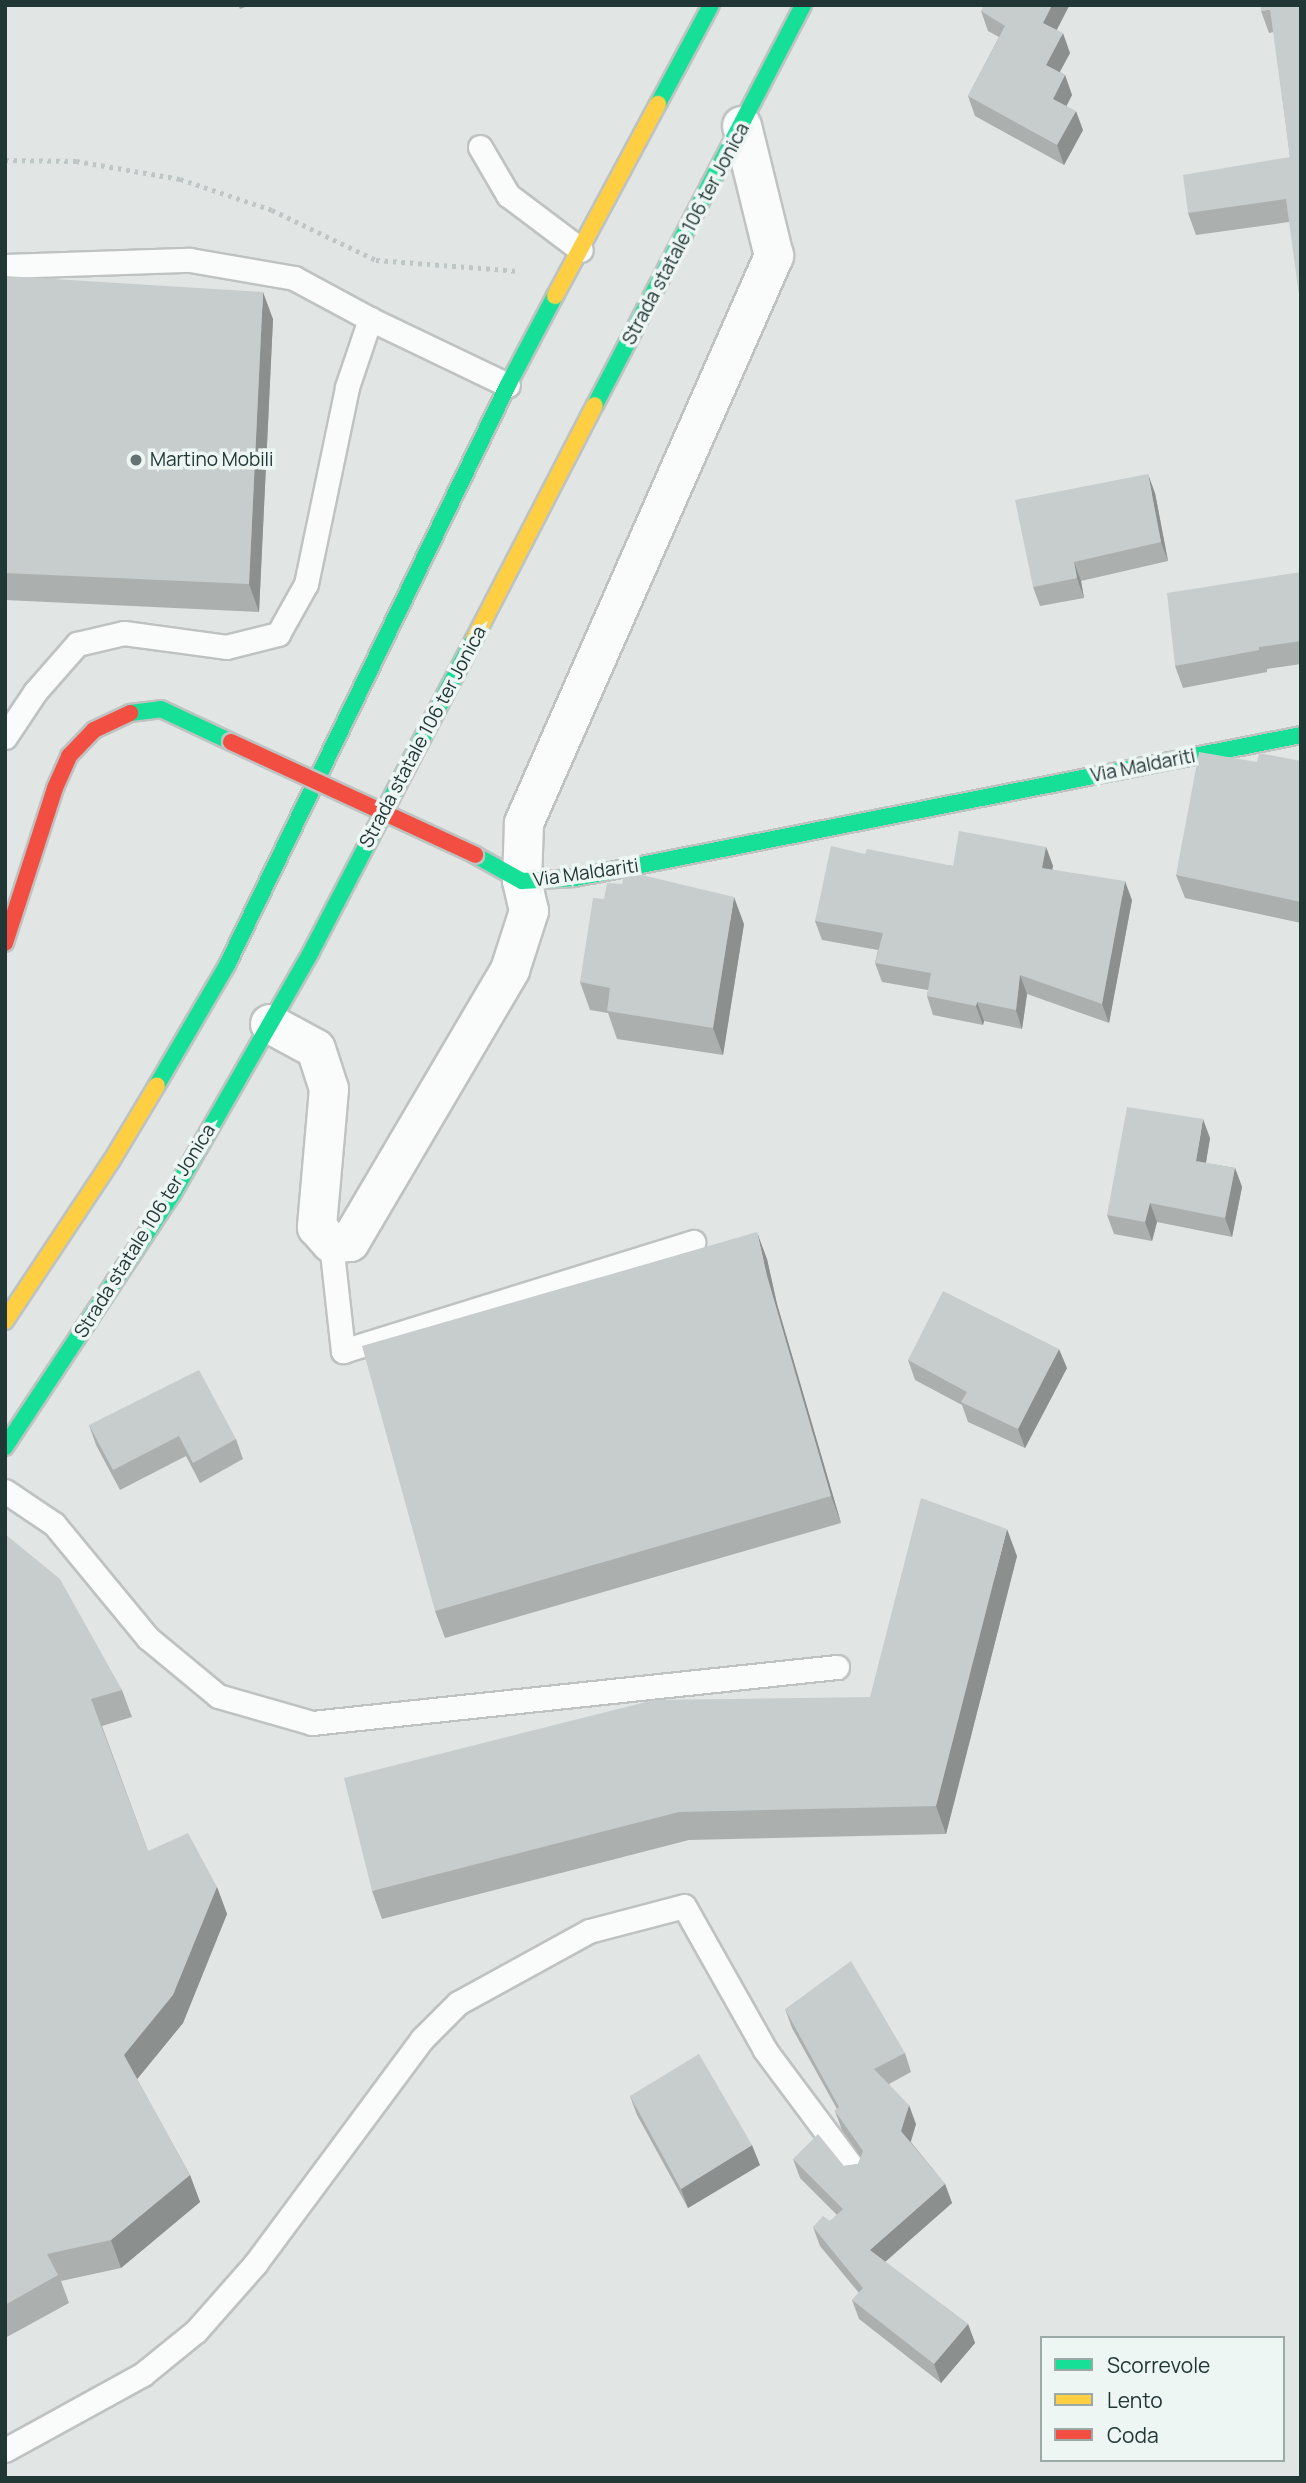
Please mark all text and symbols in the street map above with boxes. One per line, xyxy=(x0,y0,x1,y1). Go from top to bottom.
street label: Strada statale 106 ter Jonica xyxy=(618,119,754,349)
place label: Martino Mobili xyxy=(150,449,273,471)
marker: Martino Mobili xyxy=(128,452,144,468)
street label: Strada statale 106 ter Jonica xyxy=(355,622,491,852)
street label: Via Maldariti xyxy=(1089,745,1197,787)
street label: Via Maldariti xyxy=(532,854,640,892)
street label: Strada statale 106 ter Jonica xyxy=(70,1120,220,1342)
legend xyxy=(1040,2336,1285,2462)
text: Scorrevole xyxy=(1107,2351,1210,2379)
text: Lento xyxy=(1107,2386,1163,2414)
text: Coda xyxy=(1107,2421,1159,2449)

